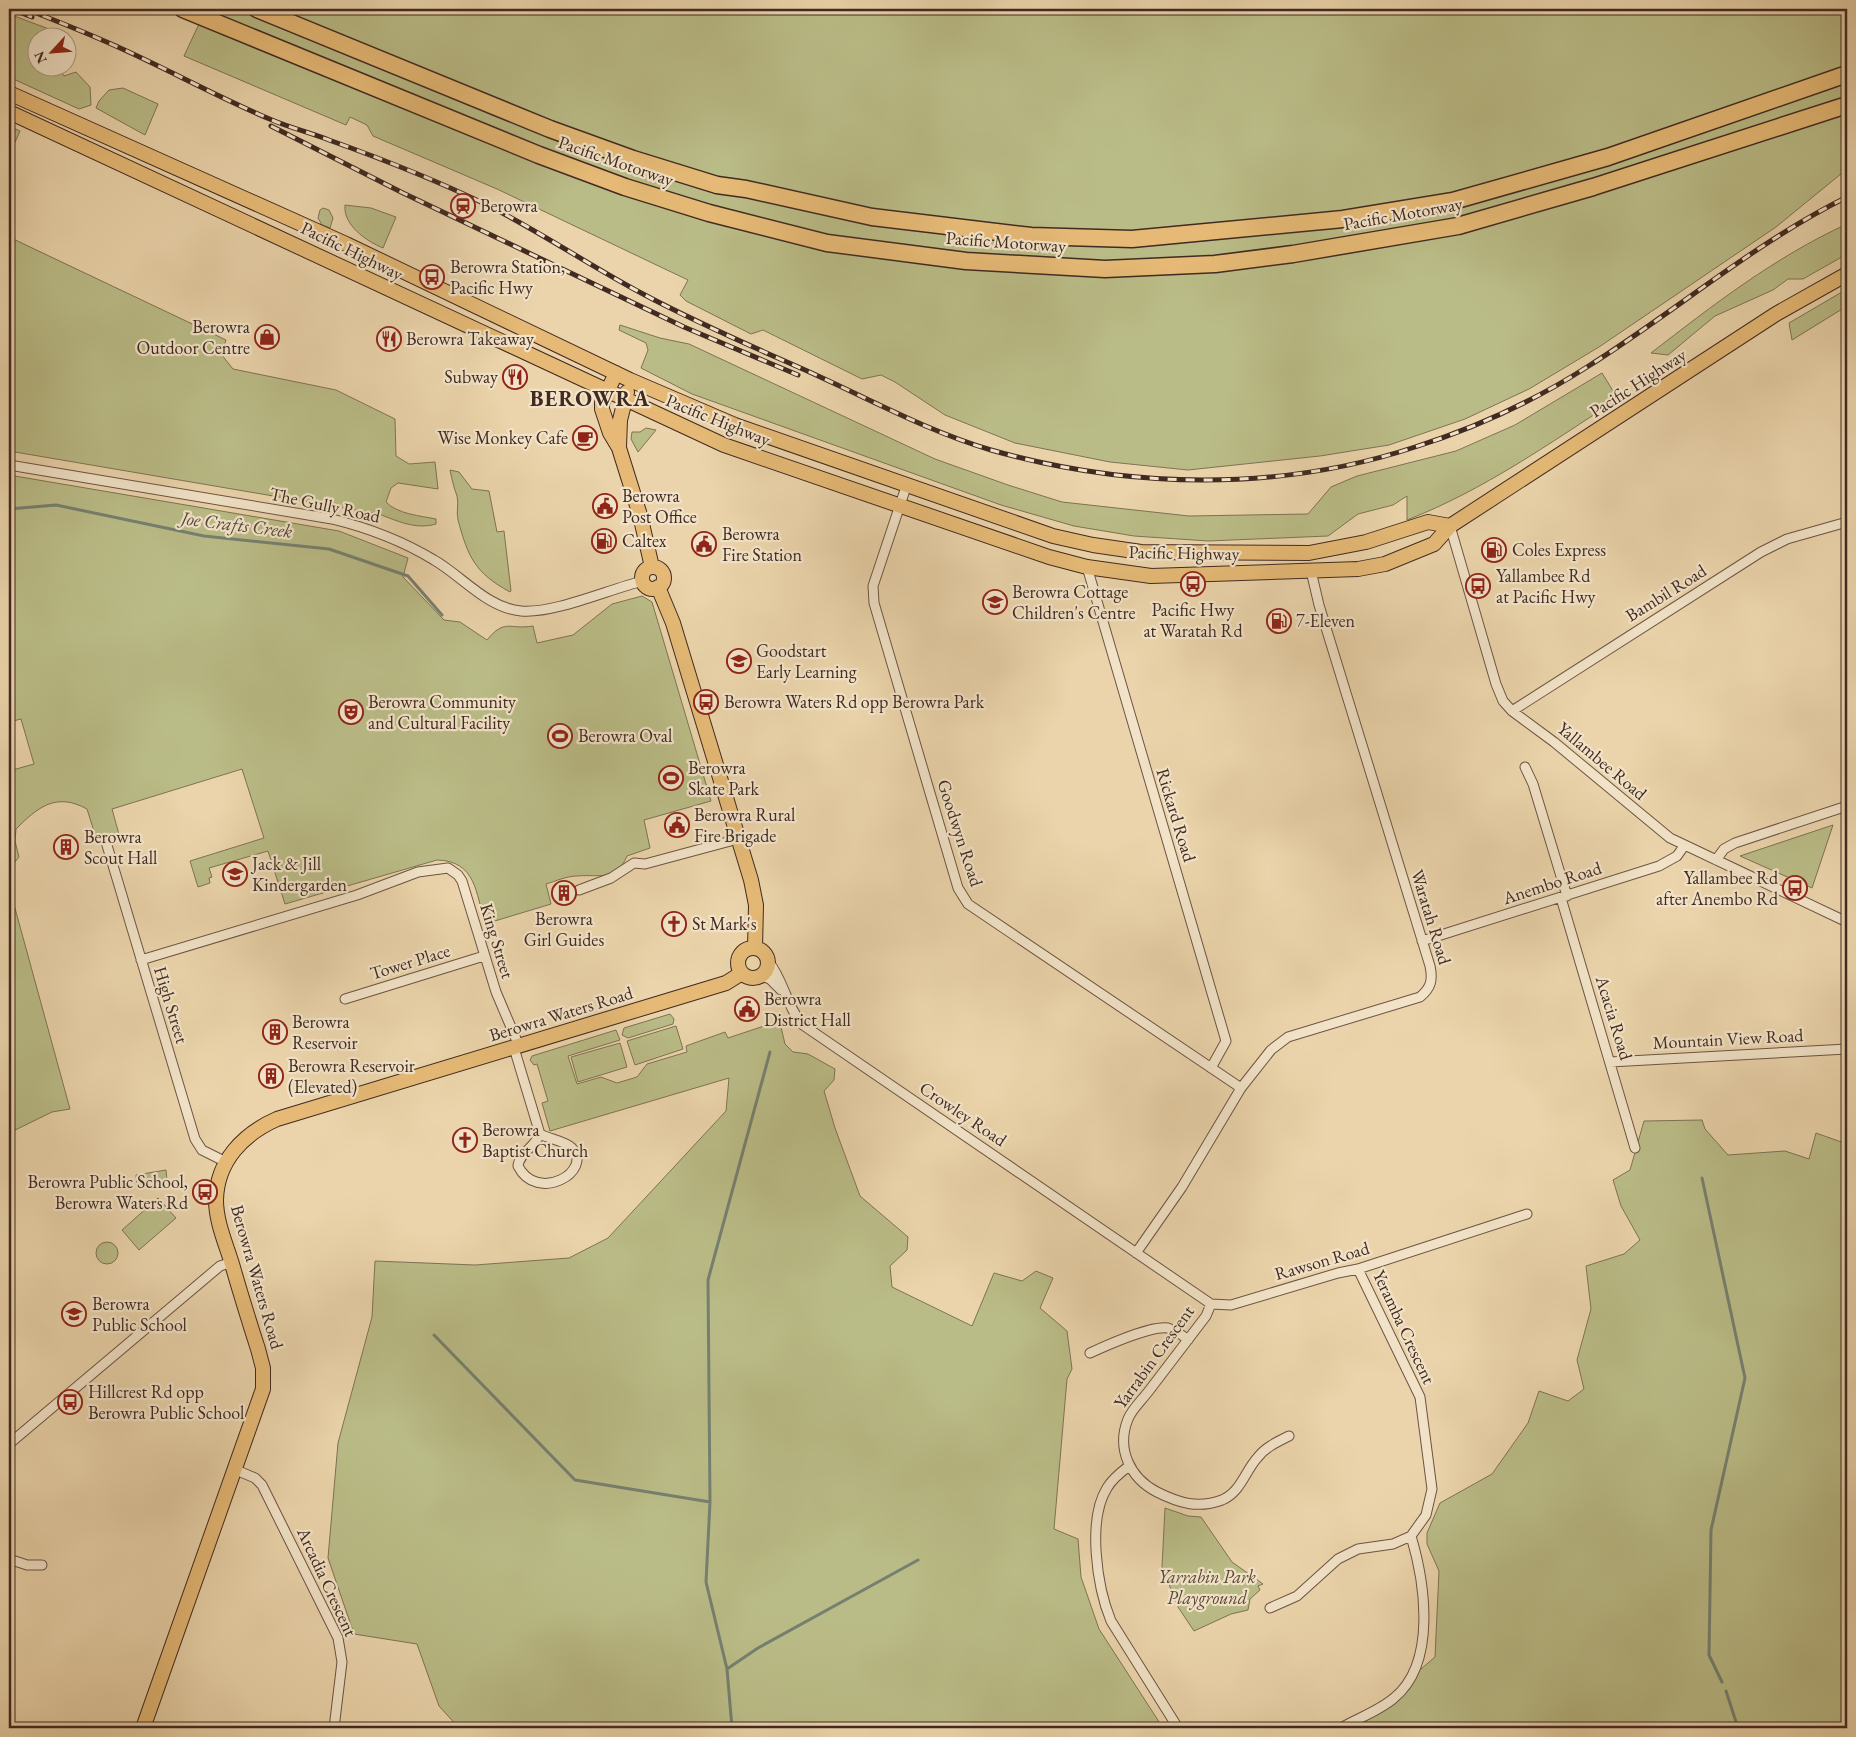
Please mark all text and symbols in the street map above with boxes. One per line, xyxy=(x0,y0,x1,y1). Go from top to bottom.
north arrow xyxy=(28,28,78,78)
text: N xyxy=(29,48,51,67)
street label: Pacific Motorway xyxy=(555,130,677,191)
street label: Pacific Motorway xyxy=(1342,192,1464,235)
station icon: Berowra xyxy=(450,193,476,219)
place label: Berowra xyxy=(480,194,539,217)
street label: Pacific Highway xyxy=(297,216,407,285)
street label: Pacific Motorway xyxy=(945,226,1067,257)
place label: Berowra Station, Pacific Hwy xyxy=(450,255,565,299)
bus stop icon: Berowra Station, Pacific Hwy xyxy=(419,264,445,290)
place label: Berowra Outdoor Centre xyxy=(137,315,251,359)
shop icon: Berowra Outdoor Centre xyxy=(254,324,280,350)
restaurant icon: Berowra Takeaway xyxy=(376,326,402,352)
place label: Berowra Takeaway xyxy=(406,327,534,350)
street label: Pacific Highway xyxy=(1585,343,1691,422)
restaurant icon: Subway xyxy=(502,364,528,390)
place label: Subway xyxy=(444,365,498,388)
district label: BEROWRA xyxy=(530,384,650,413)
street label: Pacific Highway xyxy=(663,388,774,451)
cafe icon: Wise Monkey Cafe xyxy=(572,425,598,451)
place label: Wise Monkey Cafe xyxy=(438,426,568,449)
street label: The Gully Road xyxy=(268,482,383,528)
place label: Berowra Post Office xyxy=(622,484,697,528)
public building icon: Berowra Post Office xyxy=(592,493,618,519)
water label: Joe Crafts Creek xyxy=(176,505,294,544)
place label: Berowra Fire Station xyxy=(722,522,802,566)
fuel station icon: Caltex xyxy=(591,528,617,554)
place label: Caltex xyxy=(622,529,667,552)
public building icon: Berowra Fire Station xyxy=(691,531,717,557)
fuel station icon: Coles Express xyxy=(1481,537,1507,563)
place label: Coles Express xyxy=(1512,538,1606,561)
street label: Pacific Highway xyxy=(1128,540,1240,565)
street label: Bambil Road xyxy=(1621,558,1711,626)
place label: Yallambee Rd at Pacific Hwy xyxy=(1496,564,1596,608)
bus stop icon: Pacific Hwy at Waratah Rd xyxy=(1180,571,1206,597)
bus stop icon: Yallambee Rd at Pacific Hwy xyxy=(1465,573,1491,599)
place label: Berowra Cottage Children's Centre xyxy=(1012,580,1135,624)
school or university icon: Berowra Cottage Children's Centre xyxy=(982,589,1008,615)
place label: Pacific Hwy at Waratah Rd xyxy=(1143,598,1243,642)
fuel station icon: 7-Eleven xyxy=(1266,608,1292,634)
place label: 7-Eleven xyxy=(1296,609,1356,632)
place label: Goodstart Early Learning xyxy=(756,639,857,683)
school or university icon: Goodstart Early Learning xyxy=(726,648,752,674)
bus stop icon: Berowra Waters Rd opp Berowra Park xyxy=(693,689,719,715)
place label: Berowra Community and Cultural Facility xyxy=(368,690,516,734)
place label: Berowra Waters Rd opp Berowra Park xyxy=(724,690,985,713)
theatre icon: Berowra Community and Cultural Facility xyxy=(338,699,364,725)
street label: Yallambee Road xyxy=(1553,716,1653,805)
sports icon: Berowra Oval xyxy=(547,723,573,749)
place label: Berowra Oval xyxy=(578,724,672,747)
place label: Berowra Skate Park xyxy=(688,756,759,800)
sports icon: Berowra Skate Park xyxy=(658,765,684,791)
street label: Rickard Road xyxy=(1151,765,1202,865)
street label: Goodwyn Road xyxy=(932,776,989,890)
place label: Berowra Rural Fire Brigade xyxy=(694,803,795,847)
public building icon: Berowra Rural Fire Brigade xyxy=(664,812,690,838)
place label: Berowra Scout Hall xyxy=(84,825,157,869)
building icon: Berowra Scout Hall xyxy=(53,834,79,860)
place label: Jack & Jill Kindergarden xyxy=(250,852,347,896)
street label: Anembo Road xyxy=(1499,855,1605,910)
school or university icon: Jack & Jill Kindergarden xyxy=(222,861,248,887)
street label: Waratah Road xyxy=(1406,866,1457,968)
place label: Yallambee Rd after Anembo Rd xyxy=(1656,866,1779,910)
bus stop icon: Yallambee Rd after Anembo Rd xyxy=(1782,875,1808,901)
building icon: Berowra Girl Guides xyxy=(551,880,577,906)
street label: King Street xyxy=(475,901,520,981)
place label: Berowra Girl Guides xyxy=(524,907,604,951)
church icon: St Mark's xyxy=(661,911,687,937)
place label: St Mark's xyxy=(692,912,757,935)
street label: Tower Place xyxy=(367,938,453,985)
street label: High Street xyxy=(149,964,194,1046)
street label: Acacia Road xyxy=(1590,972,1638,1064)
street label: Berowra Waters Road xyxy=(486,980,636,1046)
place label: Berowra District Hall xyxy=(764,987,851,1031)
public building icon: Berowra District Hall xyxy=(734,996,760,1022)
place label: Berowra Reservoir xyxy=(292,1010,357,1054)
building icon: Berowra Reservoir xyxy=(262,1019,288,1045)
street label: Mountain View Road xyxy=(1652,1023,1805,1054)
place label: Berowra Reservoir (Elevated) xyxy=(288,1054,415,1098)
building icon: Berowra Reservoir (Elevated) xyxy=(258,1063,284,1089)
street label: Crowley Road xyxy=(915,1076,1012,1152)
place label: Berowra Baptist Church xyxy=(482,1118,588,1162)
church icon: Berowra Baptist Church xyxy=(452,1127,478,1153)
place label: Berowra Public School, Berowra Waters Rd xyxy=(28,1170,189,1214)
bus stop icon: Berowra Public School, Berowra Waters Rd xyxy=(192,1179,218,1205)
street label: Berowra Waters Road xyxy=(226,1202,289,1352)
street label: Rawson Road xyxy=(1272,1236,1373,1285)
street label: Yeramba Crescent xyxy=(1368,1266,1441,1388)
place label: Berowra Public School xyxy=(92,1292,187,1336)
street label: Yarrabin Crescent xyxy=(1108,1300,1199,1413)
school or university icon: Berowra Public School xyxy=(61,1301,87,1327)
place label: Hillcrest Rd opp Berowra Public School xyxy=(88,1380,244,1424)
bus stop icon: Hillcrest Rd opp Berowra Public School xyxy=(57,1389,83,1415)
street label: Arcadia Crescent xyxy=(292,1523,363,1640)
park label: Yarrabin Park Playground xyxy=(1158,1565,1256,1610)

